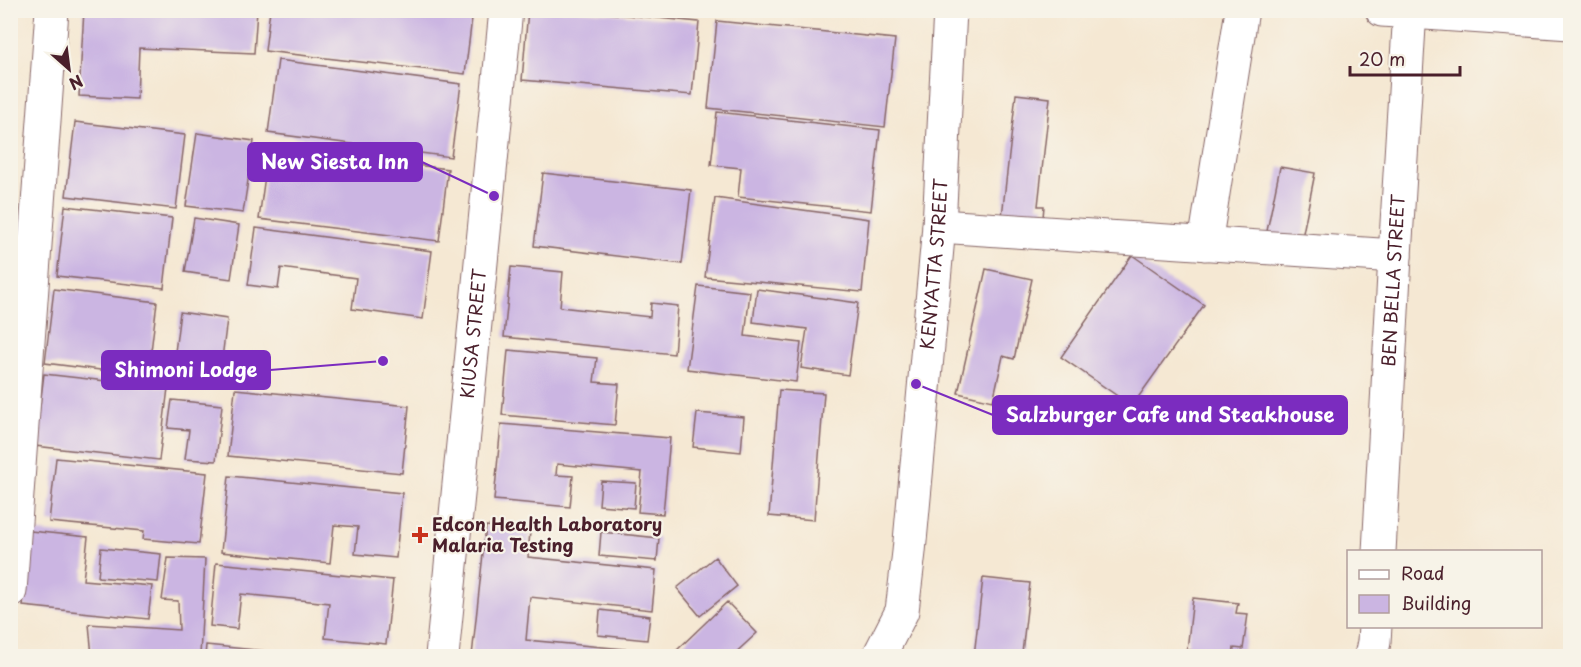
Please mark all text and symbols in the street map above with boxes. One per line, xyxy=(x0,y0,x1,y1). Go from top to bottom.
north arrow xyxy=(39,39,99,99)
scale bar xyxy=(1350,39,1460,77)
text: 20 m xyxy=(1359,45,1405,72)
text: N xyxy=(65,70,88,97)
callout: New Siesta Inn xyxy=(248,143,422,181)
text: New Siesta Inn xyxy=(261,146,409,176)
street label: KENYATTA STREET xyxy=(913,177,953,351)
street label: BEN BELLA STREET xyxy=(1374,192,1411,367)
street label: KIUSA STREET xyxy=(453,267,492,399)
callout: Shimoni Lodge xyxy=(102,351,270,389)
text: Shimoni Lodge xyxy=(115,354,258,384)
callout: Salzburger Cafe und Steakhouse xyxy=(993,396,1347,434)
text: Salzburger Cafe und Steakhouse xyxy=(1006,399,1334,429)
place label: Edcon Health Laboratory Malaria Testing xyxy=(432,510,662,558)
marker: Edcon Health Laboratory Malaria Testing xyxy=(413,528,427,542)
legend xyxy=(1347,550,1542,628)
text: Road xyxy=(1401,559,1445,586)
text: Building xyxy=(1401,589,1471,616)

